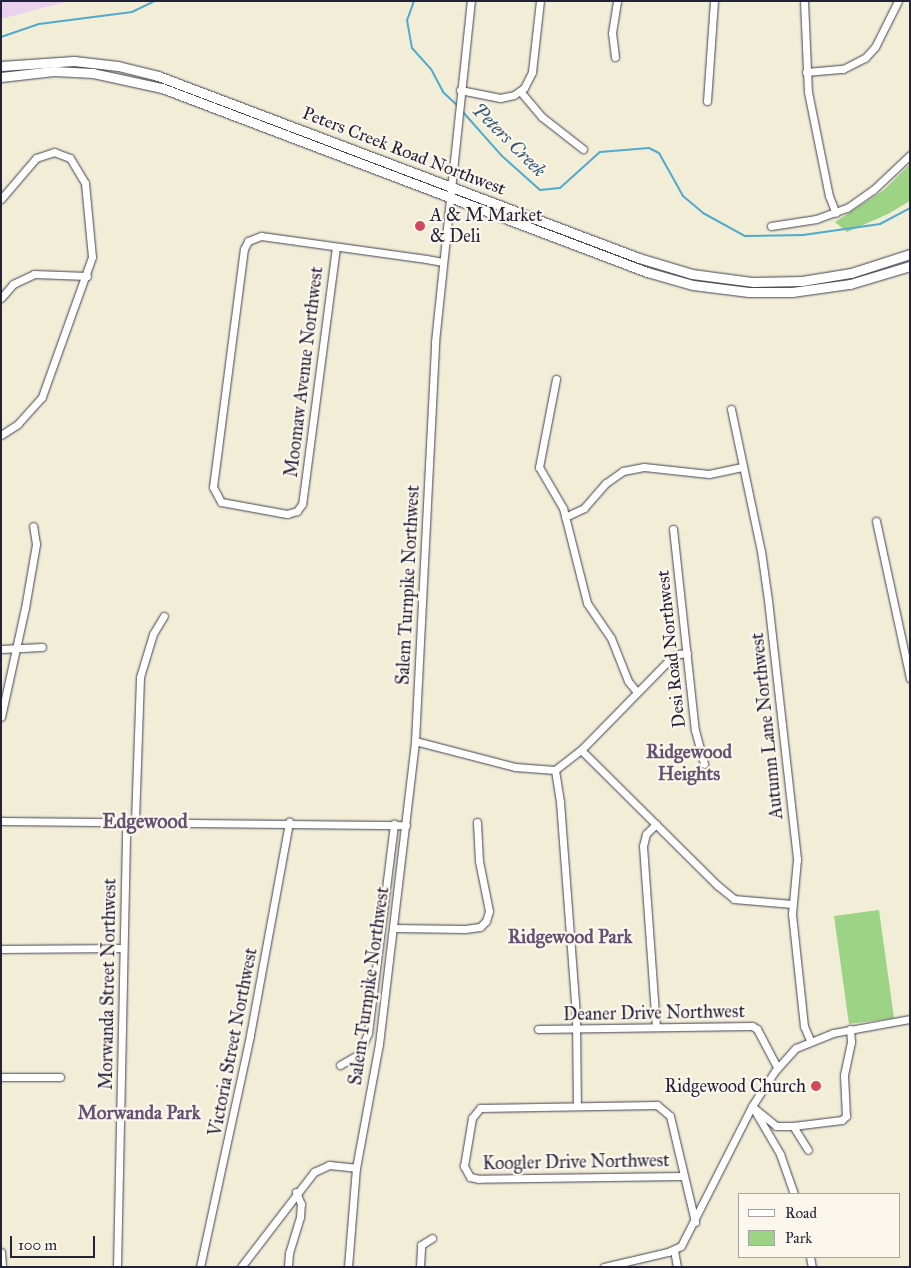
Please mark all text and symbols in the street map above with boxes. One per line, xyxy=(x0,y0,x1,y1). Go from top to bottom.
water label: Peters Creek xyxy=(467,98,551,182)
street label: Peters Creek Road Northwest xyxy=(299,102,509,200)
place label: A & M Market & Deli xyxy=(430,205,542,248)
marker: A & M Market & Deli xyxy=(414,220,426,232)
street label: Moomaw Avenue Northwest xyxy=(280,265,328,479)
street label: Salem Turnpike Northwest xyxy=(392,485,424,685)
street label: Desi Road Northwest xyxy=(652,569,690,729)
street label: Autumn Lane Northwest xyxy=(746,632,788,820)
district label: Ridgewood Heights xyxy=(646,741,732,785)
district label: Edgewood xyxy=(102,809,188,833)
street label: Morwanda Street Northwest xyxy=(95,878,121,1090)
street label: Salem Turnpike Northwest xyxy=(344,885,394,1087)
district label: Ridgewood Park xyxy=(508,926,632,948)
street label: Victoria Street Northwest xyxy=(204,946,262,1138)
street label: Deaner Drive Northwest xyxy=(563,1001,745,1025)
place label: Ridgewood Church xyxy=(665,1075,806,1097)
marker: Ridgewood Church xyxy=(810,1080,822,1092)
district label: Morwanda Park xyxy=(78,1102,200,1124)
street label: Koogler Drive Northwest xyxy=(482,1150,670,1174)
legend xyxy=(738,1193,901,1258)
text: Road xyxy=(785,1204,817,1222)
scale bar xyxy=(12,1226,98,1258)
text: Park xyxy=(785,1229,812,1247)
text: 100 m xyxy=(18,1236,57,1254)

